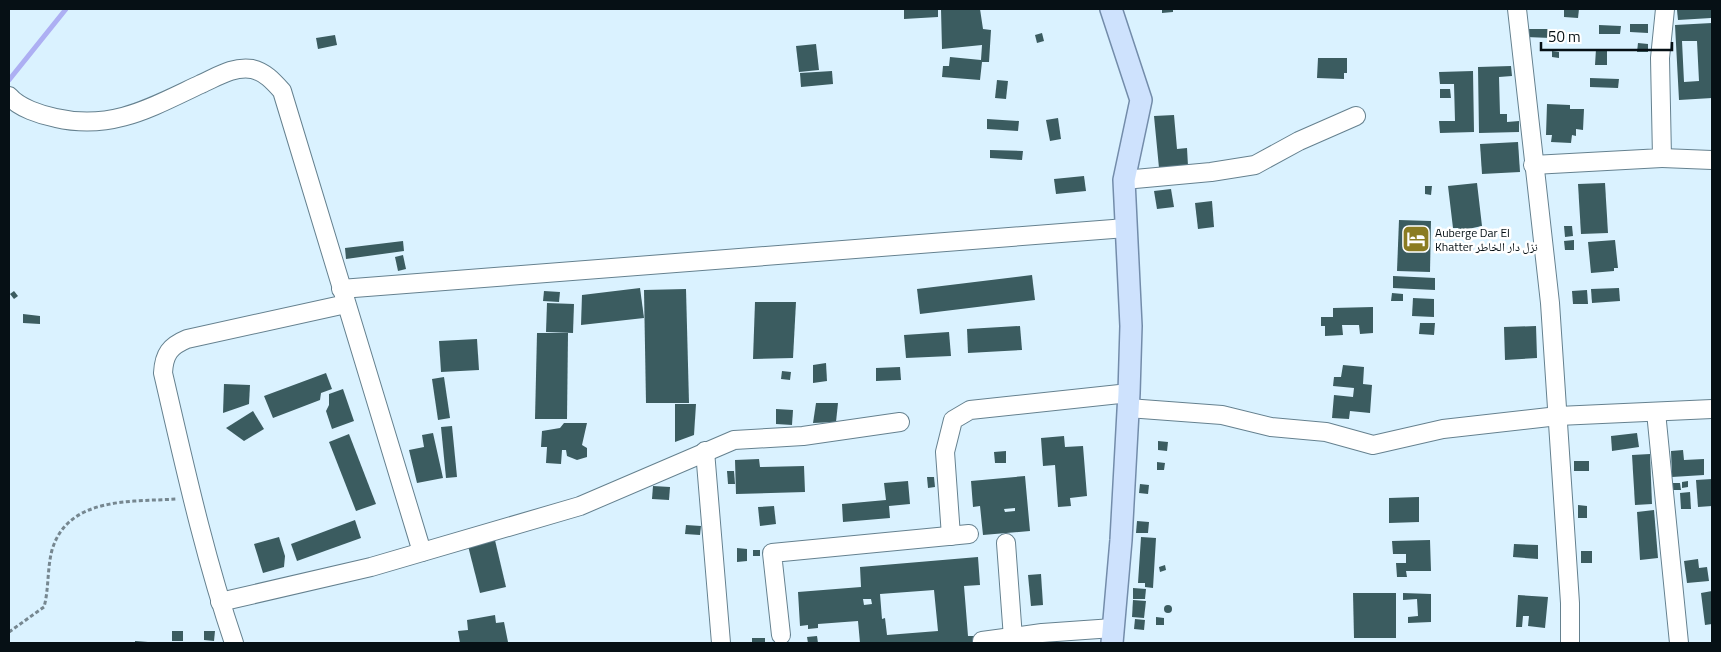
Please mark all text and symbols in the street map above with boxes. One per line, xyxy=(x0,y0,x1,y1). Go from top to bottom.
scale bar xyxy=(1541,20,1672,52)
text: 50 m xyxy=(1548,25,1581,48)
place label: Auberge Dar El Khatter نزل دار الخاطر xyxy=(1435,223,1538,256)
hotel icon: Auberge Dar El Khatter نزل دار الخاطر xyxy=(1401,224,1431,254)

